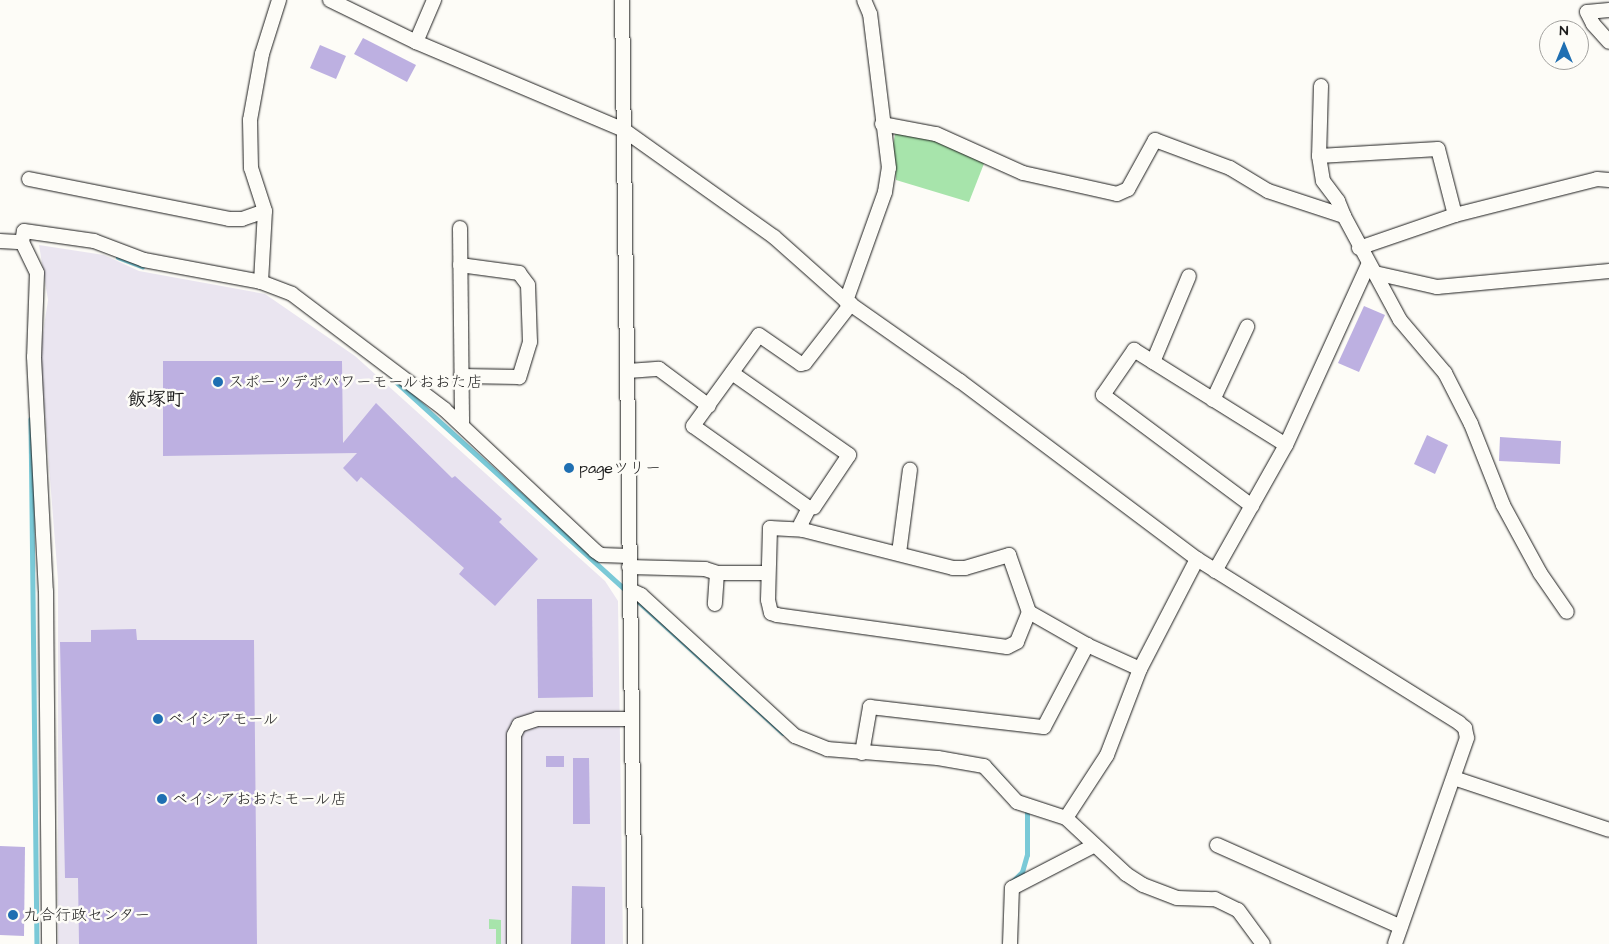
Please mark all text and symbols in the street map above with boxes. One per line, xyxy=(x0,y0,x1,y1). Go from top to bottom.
north arrow xyxy=(1539,20,1589,70)
text: N xyxy=(1560,21,1568,41)
place label: スポーツデポパワーモールおおた店 xyxy=(228,372,484,392)
marker: スポーツデポパワーモールおおた店 xyxy=(212,376,224,388)
district label: 飯塚町 xyxy=(128,389,184,411)
place label: pageツリー xyxy=(579,458,661,478)
marker: pageツリー xyxy=(563,462,575,474)
place label: ベイシアモール xyxy=(168,709,280,729)
marker: ベイシアモール xyxy=(152,713,164,725)
place label: ベイシアおおたモール店 xyxy=(172,789,348,809)
marker: ベイシアおおたモール店 xyxy=(156,793,168,805)
place label: 九合行政センター xyxy=(23,905,151,925)
marker: 九合行政センター xyxy=(7,909,19,921)

